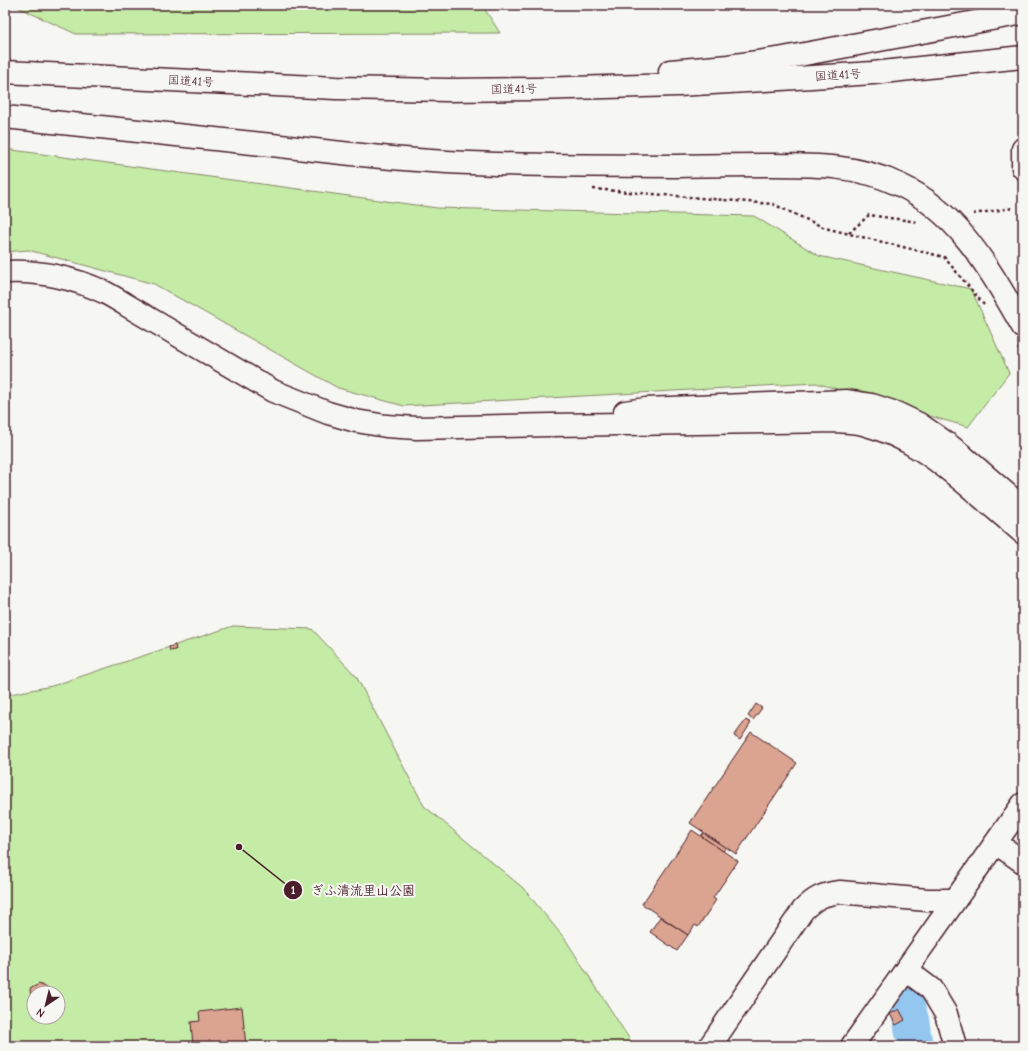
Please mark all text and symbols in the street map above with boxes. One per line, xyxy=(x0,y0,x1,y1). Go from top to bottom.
street label: 国道41号 xyxy=(814,66,862,84)
street label: 国道41号 xyxy=(167,73,215,89)
street label: 国道41号 xyxy=(491,82,537,96)
callout: ぎふ清流里山公園 xyxy=(283,878,423,903)
text: 1 xyxy=(291,883,296,897)
text: ぎふ清流里山公園 xyxy=(311,883,415,898)
north arrow xyxy=(26,985,66,1025)
text: N xyxy=(34,1005,47,1020)

